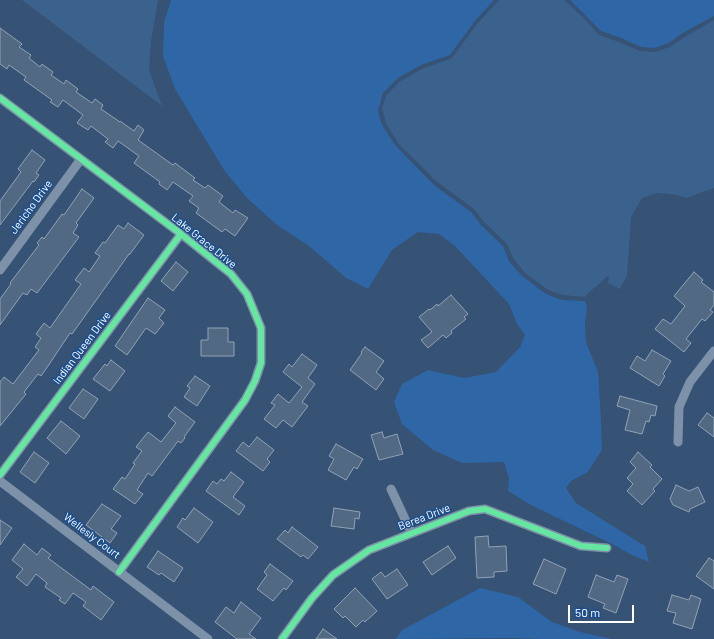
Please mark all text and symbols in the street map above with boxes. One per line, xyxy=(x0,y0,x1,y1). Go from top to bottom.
street label: Jericho Drive xyxy=(7,178,55,236)
street label: Lake Grace Drive xyxy=(169,211,239,271)
street label: Indian Queen Drive xyxy=(50,309,114,387)
street label: Berea Drive xyxy=(396,501,452,533)
street label: Wellesly Court xyxy=(61,510,123,562)
scale bar xyxy=(570,597,636,623)
text: 50 m xyxy=(575,605,600,619)

